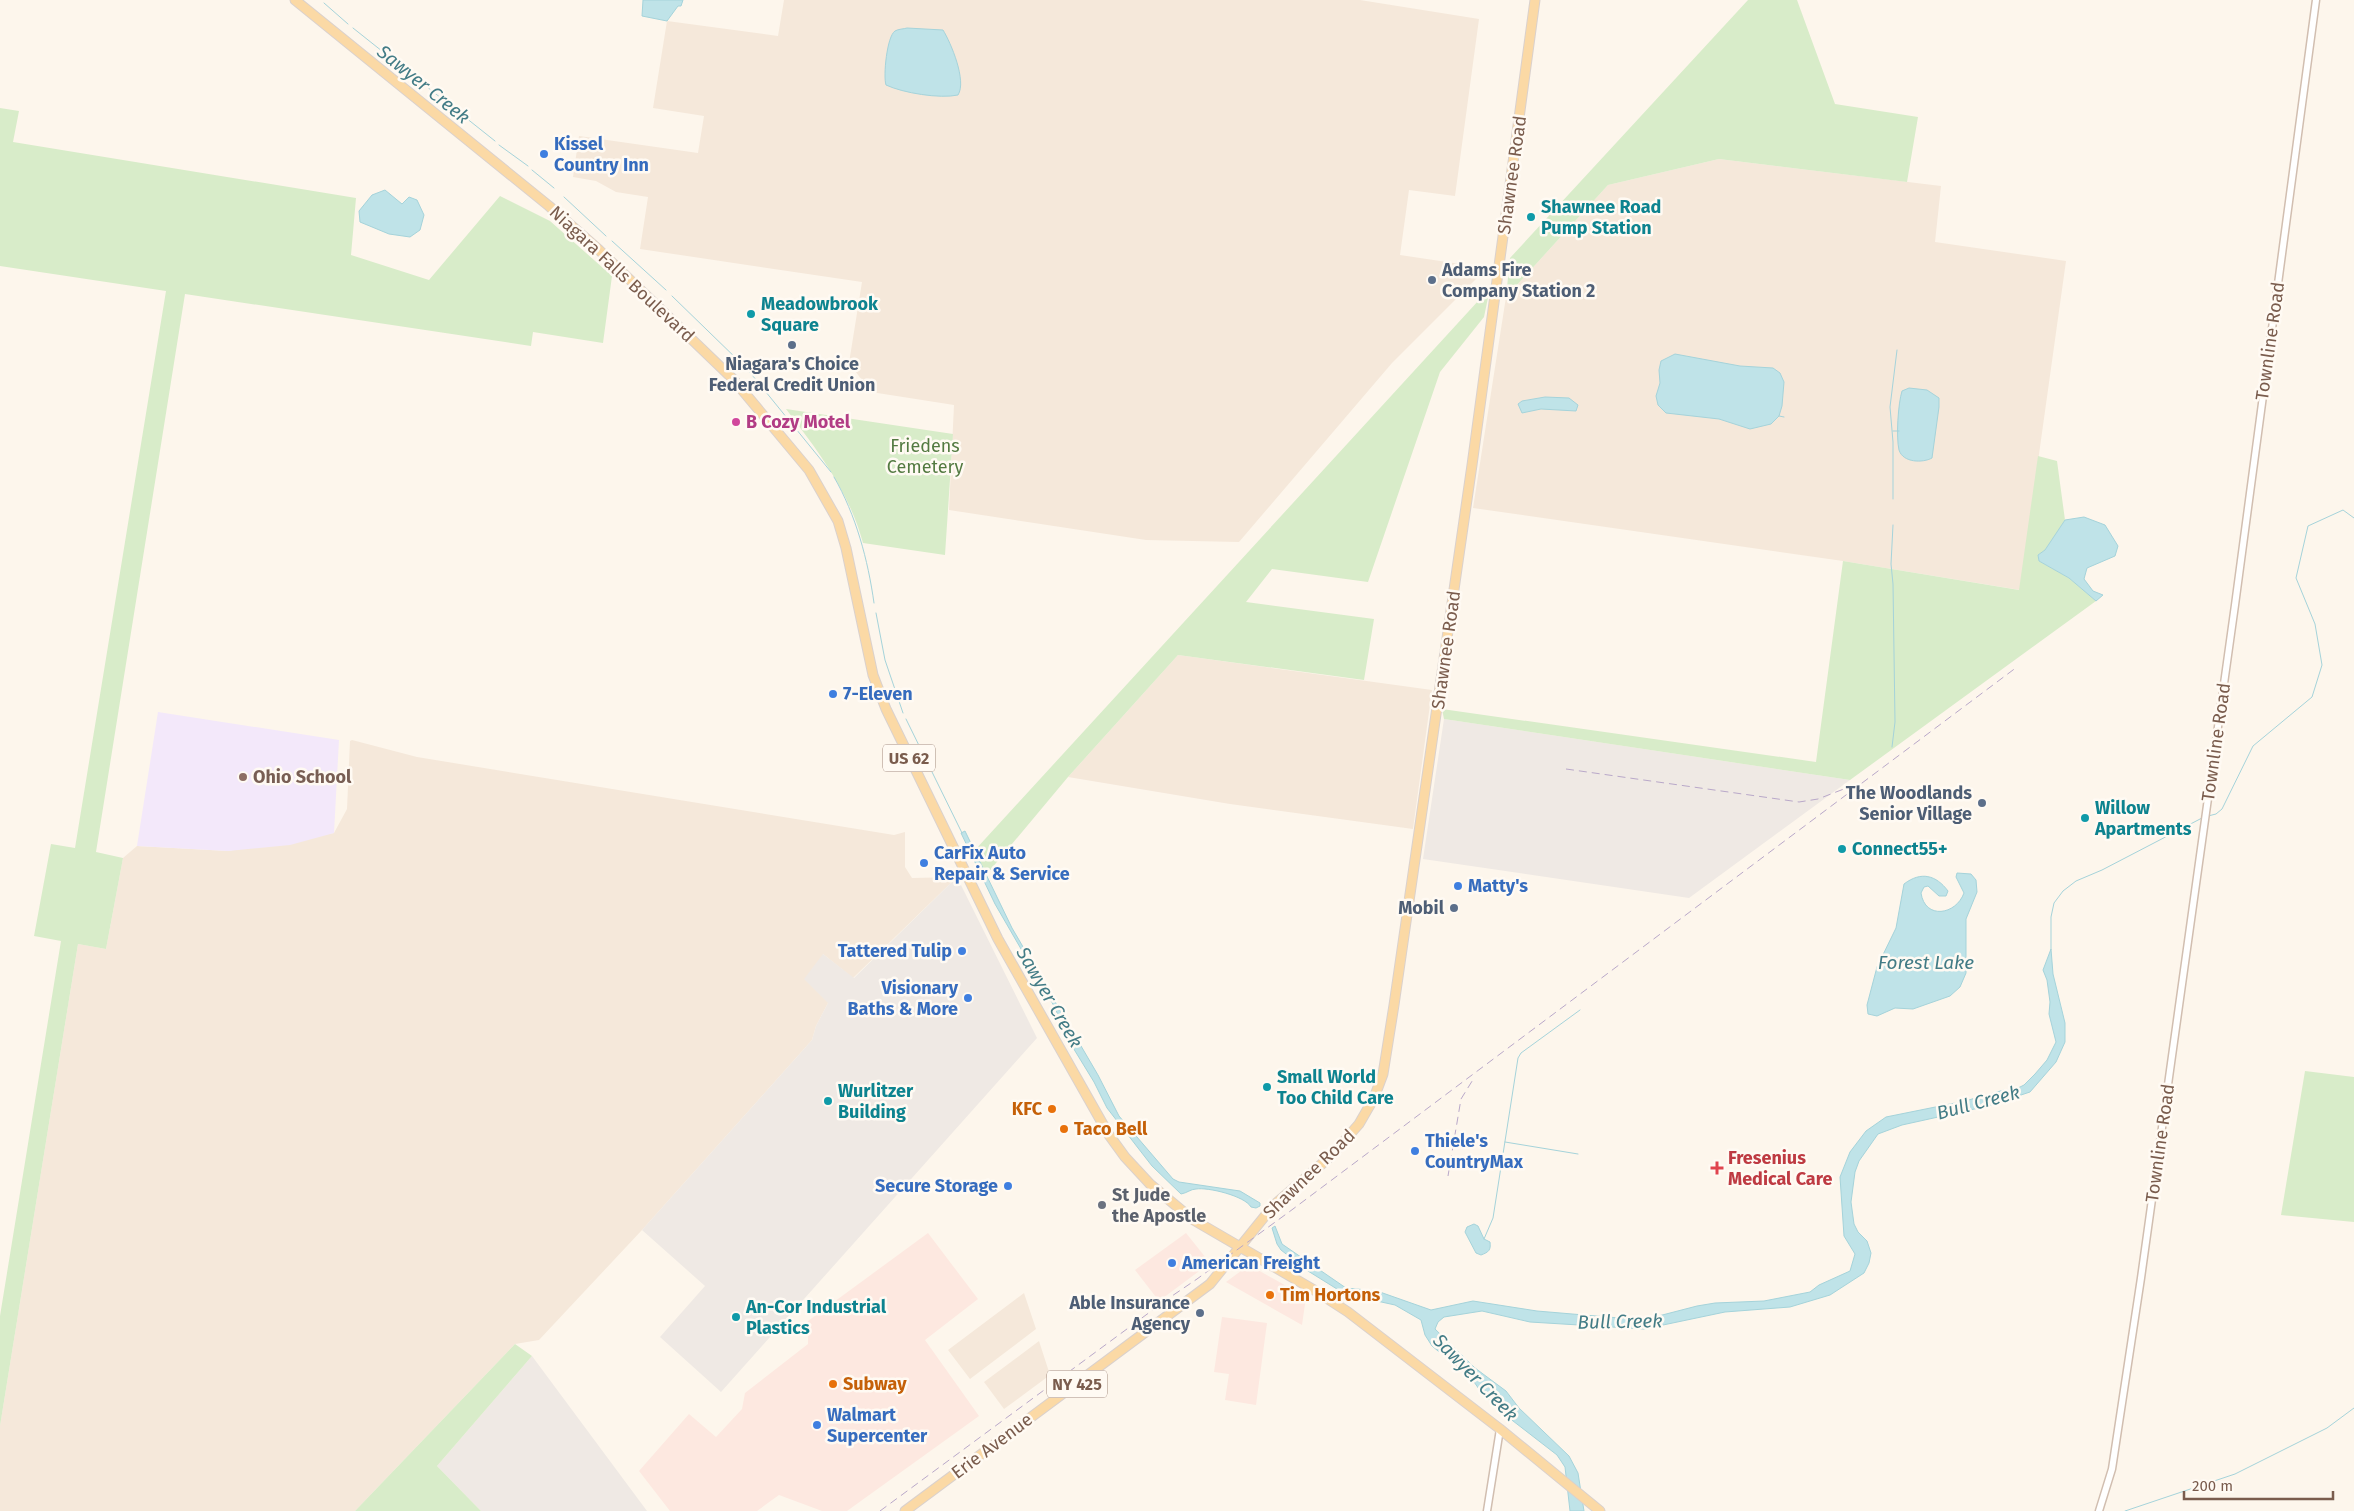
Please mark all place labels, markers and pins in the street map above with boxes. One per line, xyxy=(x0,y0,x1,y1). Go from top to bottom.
place label: Kissel Country Inn xyxy=(554,133,649,176)
marker: Kissel Country Inn xyxy=(538,148,550,160)
place label: Shawnee Road Pump Station xyxy=(1541,196,1661,239)
marker: Shawnee Road Pump Station xyxy=(1525,211,1537,223)
place label: Adams Fire Company Station 2 xyxy=(1441,259,1595,302)
marker: Adams Fire Company Station 2 xyxy=(1426,274,1438,286)
place label: Meadowbrook Square xyxy=(761,293,879,336)
marker: Meadowbrook Square xyxy=(745,308,757,320)
marker: Niagara's Choice Federal Credit Union xyxy=(786,339,798,351)
place label: Niagara's Choice Federal Credit Union xyxy=(709,353,875,396)
place label: B Cozy Motel xyxy=(746,411,851,433)
marker: B Cozy Motel xyxy=(730,416,742,428)
place label: 7-Eleven xyxy=(843,683,913,705)
marker: 7-Eleven xyxy=(827,688,839,700)
place label: Ohio School xyxy=(253,766,352,788)
marker: Ohio School xyxy=(237,771,249,783)
place label: The Woodlands Senior Village xyxy=(1846,782,1972,825)
marker: The Woodlands Senior Village xyxy=(1976,797,1988,809)
place label: Willow Apartments xyxy=(2094,797,2192,840)
marker: Willow Apartments xyxy=(2079,812,2091,824)
place label: Connect55+ xyxy=(1852,838,1948,860)
place label: CarFix Auto Repair & Service xyxy=(934,842,1070,885)
marker: Connect55+ xyxy=(1836,843,1848,855)
marker: CarFix Auto Repair & Service xyxy=(918,857,930,869)
place label: Matty's xyxy=(1468,875,1528,897)
marker: Matty's xyxy=(1452,880,1464,892)
place label: Mobil xyxy=(1398,897,1445,919)
marker: Mobil xyxy=(1448,902,1460,914)
place label: Tattered Tulip xyxy=(838,940,952,962)
marker: Tattered Tulip xyxy=(956,945,968,957)
place label: Visionary Baths & More xyxy=(848,977,959,1020)
marker: Visionary Baths & More xyxy=(962,992,974,1004)
place label: Small World Too Child Care xyxy=(1277,1066,1394,1109)
place label: Wurlitzer Building xyxy=(838,1080,914,1123)
marker: Small World Too Child Care xyxy=(1261,1081,1273,1093)
marker: Wurlitzer Building xyxy=(822,1095,834,1107)
place label: KFC xyxy=(1012,1098,1043,1120)
marker: KFC xyxy=(1046,1103,1058,1115)
place label: Taco Bell xyxy=(1074,1118,1148,1140)
marker: Taco Bell xyxy=(1058,1123,1070,1135)
place label: Thiele's CountryMax xyxy=(1425,1130,1524,1173)
marker: Thiele's CountryMax xyxy=(1409,1145,1421,1157)
place label: Fresenius Medical Care xyxy=(1728,1147,1832,1190)
marker: Fresenius Medical Care xyxy=(1710,1161,1724,1175)
place label: Secure Storage xyxy=(875,1175,998,1197)
marker: Secure Storage xyxy=(1002,1180,1014,1192)
place label: St Jude the Apostle xyxy=(1112,1184,1206,1227)
marker: St Jude the Apostle xyxy=(1096,1199,1108,1211)
place label: American Freight xyxy=(1181,1252,1321,1274)
marker: American Freight xyxy=(1166,1257,1178,1269)
place label: Tim Hortons xyxy=(1280,1284,1381,1306)
marker: Tim Hortons xyxy=(1264,1289,1276,1301)
place label: Able Insurance Agency xyxy=(1068,1292,1191,1335)
place label: An-Cor Industrial Plastics xyxy=(745,1296,887,1339)
marker: Able Insurance Agency xyxy=(1194,1307,1206,1319)
marker: An-Cor Industrial Plastics xyxy=(730,1311,742,1323)
place label: Subway xyxy=(843,1373,907,1395)
marker: Subway xyxy=(827,1378,839,1390)
place label: Walmart Supercenter xyxy=(827,1404,928,1447)
marker: Walmart Supercenter xyxy=(811,1419,823,1431)

